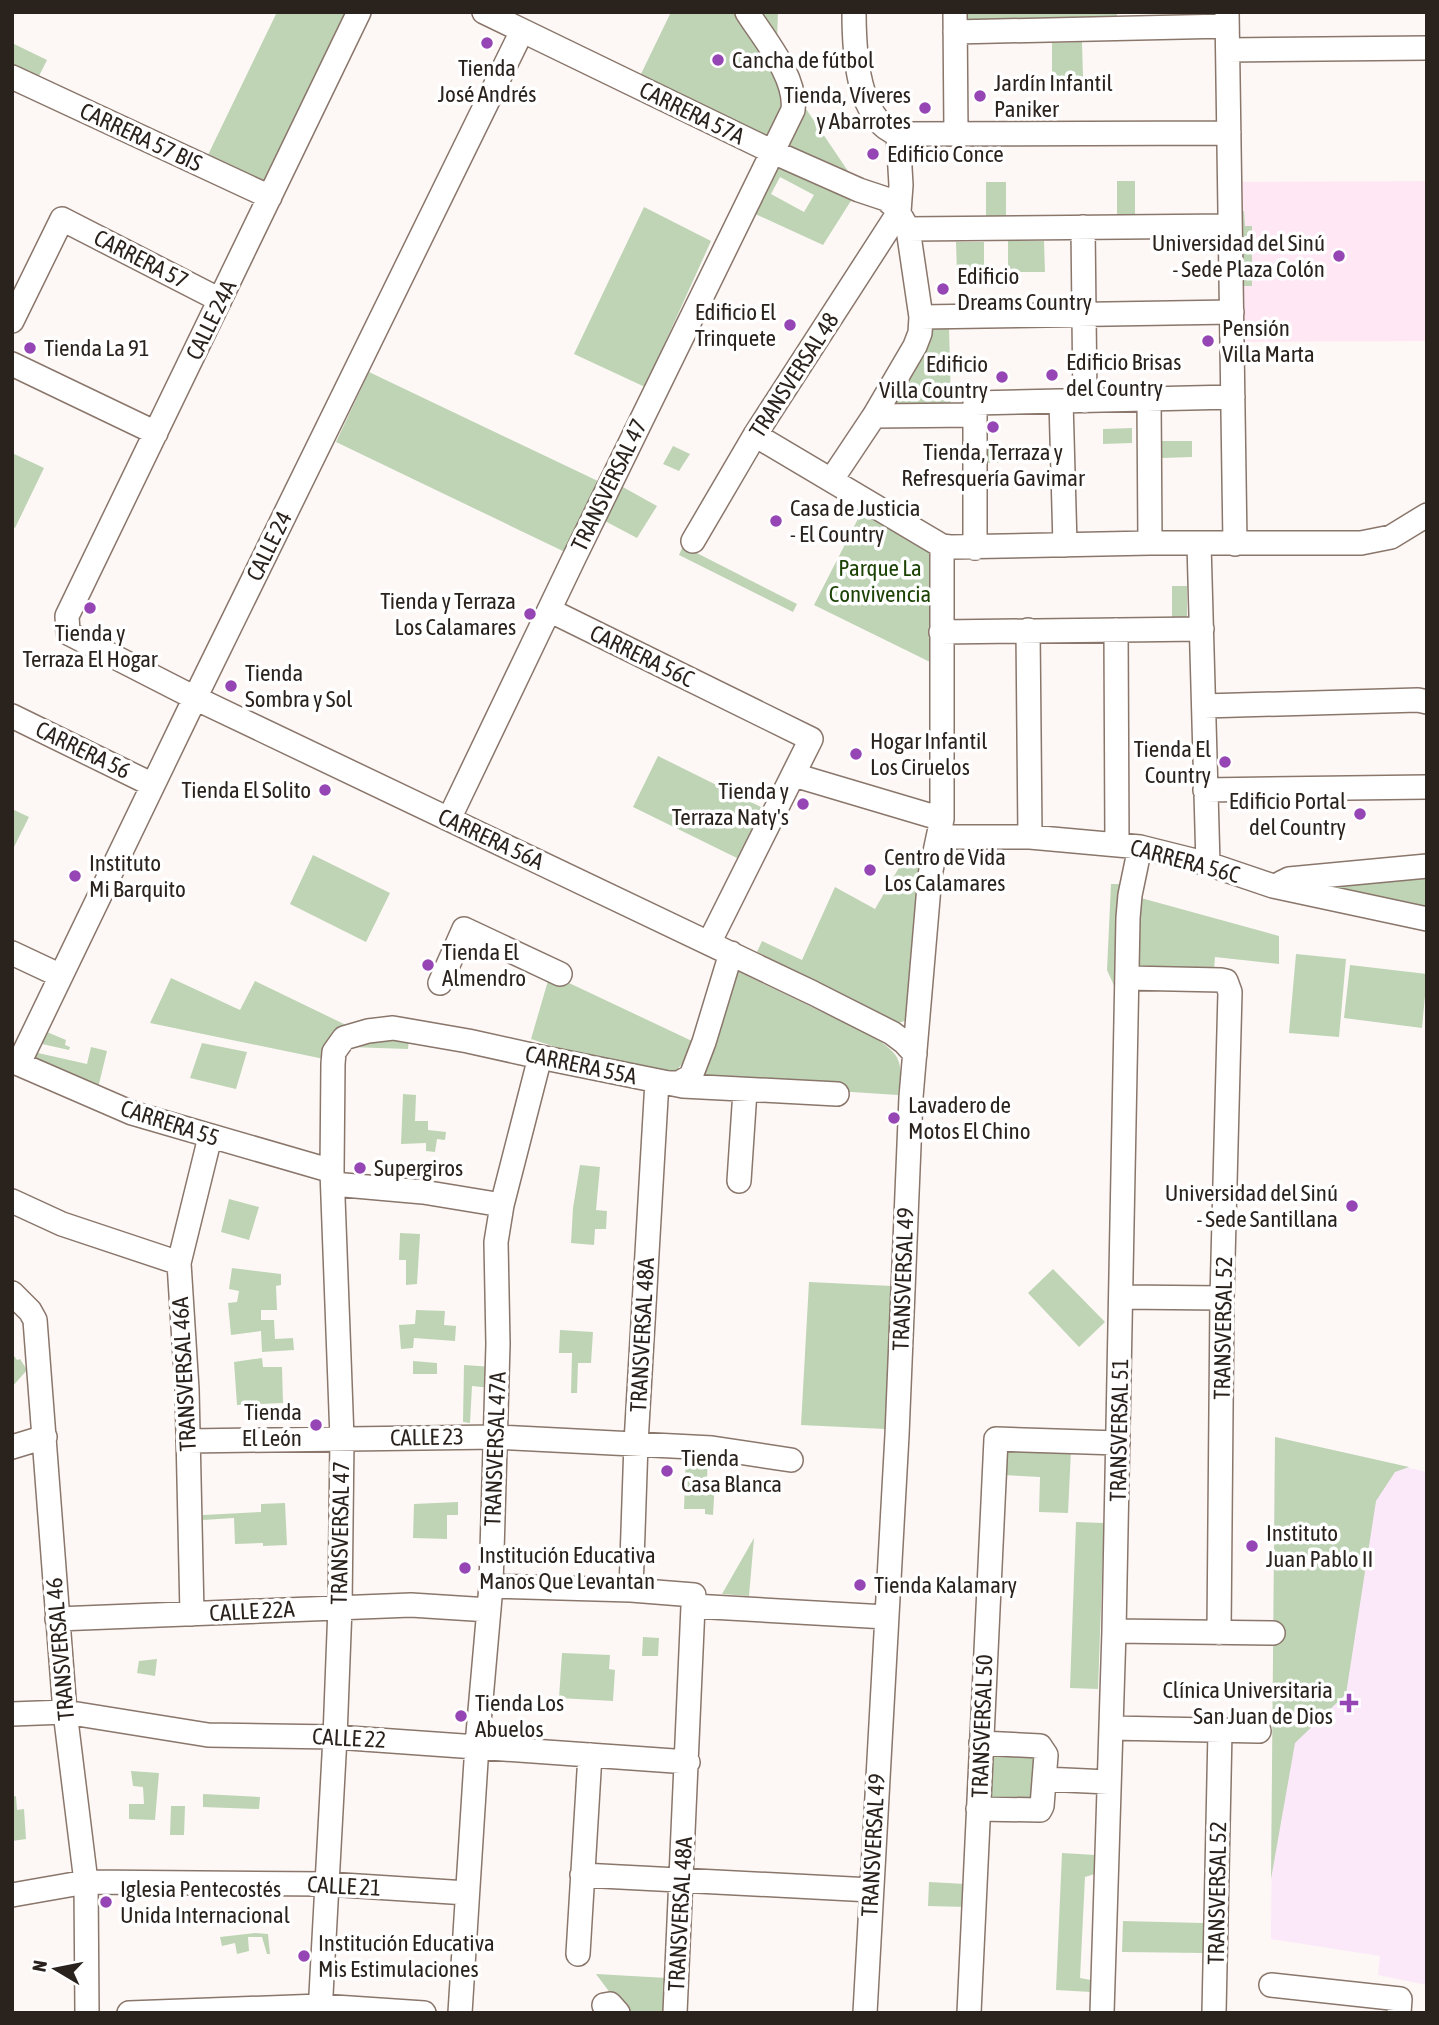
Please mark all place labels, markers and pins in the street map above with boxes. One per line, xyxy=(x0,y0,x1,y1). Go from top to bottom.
marker: Tienda José Andrés xyxy=(479,35,495,51)
place label: Cancha de fútbol xyxy=(732,47,874,73)
marker: Cancha de fútbol xyxy=(710,52,726,68)
place label: Tienda José Andrés xyxy=(438,55,536,107)
place label: Jardín Infantil Paniker xyxy=(994,70,1113,122)
place label: Tienda, Víveres y Abarrotes xyxy=(784,82,911,134)
marker: Jardín Infantil Paniker xyxy=(972,88,988,104)
marker: Tienda, Víveres y Abarrotes xyxy=(917,100,933,116)
place label: Edificio Conce xyxy=(887,141,1004,167)
marker: Edificio Conce xyxy=(865,146,881,162)
place label: Universidad del Sinú - Sede Plaza Colón xyxy=(1152,230,1325,282)
marker: Universidad del Sinú - Sede Plaza Colón xyxy=(1331,248,1347,264)
place label: Edificio Dreams Country xyxy=(957,263,1092,315)
marker: Edificio Dreams Country xyxy=(935,281,951,297)
place label: Edificio El Trinquete xyxy=(695,299,776,351)
place label: Pensión Villa Marta xyxy=(1222,315,1315,367)
marker: Edificio El Trinquete xyxy=(782,317,798,333)
marker: Pensión Villa Marta xyxy=(1200,333,1216,349)
place label: Tienda La 91 xyxy=(44,335,150,361)
marker: Tienda La 91 xyxy=(22,340,38,356)
place label: Edificio Brisas del Country xyxy=(1066,349,1181,401)
place label: Edificio Villa Country xyxy=(879,351,988,403)
marker: Edificio Brisas del Country xyxy=(1044,367,1060,383)
marker: Edificio Villa Country xyxy=(994,369,1010,385)
marker: Tienda, Terraza y Refresquería Gavimar xyxy=(985,419,1001,435)
place label: Tienda, Terraza y Refresquería Gavimar xyxy=(901,439,1086,491)
place label: Casa de Justicia - El Country xyxy=(790,495,921,547)
marker: Casa de Justicia - El Country xyxy=(768,513,784,529)
place label: Tienda y Terraza Los Calamares xyxy=(380,588,516,640)
marker: Tienda y Terraza El Hogar xyxy=(82,600,98,616)
marker: Tienda y Terraza Los Calamares xyxy=(522,606,538,622)
place label: Tienda y Terraza El Hogar xyxy=(22,620,159,672)
place label: Tienda Sombra y Sol xyxy=(245,660,352,712)
marker: Tienda Sombra y Sol xyxy=(223,678,239,694)
place label: Hogar Infantil Los Ciruelos xyxy=(870,728,987,780)
place label: Tienda El Country xyxy=(1134,736,1211,788)
marker: Hogar Infantil Los Ciruelos xyxy=(848,746,864,762)
marker: Tienda El Country xyxy=(1217,754,1233,770)
place label: Tienda El Solito xyxy=(182,777,311,803)
place label: Tienda y Terraza Naty's xyxy=(672,778,789,830)
marker: Tienda El Solito xyxy=(317,782,333,798)
place label: Edificio Portal del Country xyxy=(1229,788,1346,840)
marker: Tienda y Terraza Naty's xyxy=(795,796,811,812)
marker: Edificio Portal del Country xyxy=(1352,806,1368,822)
place label: Centro de Vida Los Calamares xyxy=(884,844,1006,896)
place label: Instituto Mi Barquito xyxy=(89,850,186,902)
marker: Centro de Vida Los Calamares xyxy=(862,862,878,878)
marker: Instituto Mi Barquito xyxy=(67,868,83,884)
place label: Tienda El Almendro xyxy=(442,939,526,991)
marker: Tienda El Almendro xyxy=(420,957,436,973)
place label: Lavadero de Motos El Chino xyxy=(908,1092,1031,1144)
marker: Lavadero de Motos El Chino xyxy=(886,1110,902,1126)
place label: Supergiros xyxy=(374,1155,463,1181)
marker: Supergiros xyxy=(352,1160,368,1176)
place label: Universidad del Sinú - Sede Santillana xyxy=(1165,1180,1338,1232)
marker: Universidad del Sinú - Sede Santillana xyxy=(1344,1198,1360,1214)
place label: Tienda El León xyxy=(242,1399,302,1451)
marker: Tienda El León xyxy=(308,1417,324,1433)
place label: Tienda Casa Blanca xyxy=(681,1445,782,1497)
marker: Tienda Casa Blanca xyxy=(659,1463,675,1479)
place label: Instituto Juan Pablo II xyxy=(1266,1520,1373,1572)
marker: Instituto Juan Pablo II xyxy=(1244,1538,1260,1554)
place label: Institución Educativa Manos Que Levantan xyxy=(479,1542,656,1594)
marker: Institución Educativa Manos Que Levantan xyxy=(457,1560,473,1576)
place label: Tienda Kalamary xyxy=(874,1572,1017,1598)
marker: Tienda Kalamary xyxy=(852,1577,868,1593)
place label: Clínica Universitaria San Juan de Dios xyxy=(1162,1677,1333,1729)
place label: Tienda Los Abuelos xyxy=(475,1690,564,1742)
marker: Clínica Universitaria San Juan de Dios xyxy=(1339,1693,1359,1713)
marker: Tienda Los Abuelos xyxy=(453,1708,469,1724)
place label: Iglesia Pentecostés Unida Internacional xyxy=(120,1876,290,1928)
marker: Iglesia Pentecostés Unida Internacional xyxy=(98,1894,114,1910)
place label: Institución Educativa Mis Estimulaciones xyxy=(318,1930,495,1982)
marker: Institución Educativa Mis Estimulaciones xyxy=(296,1948,312,1964)

